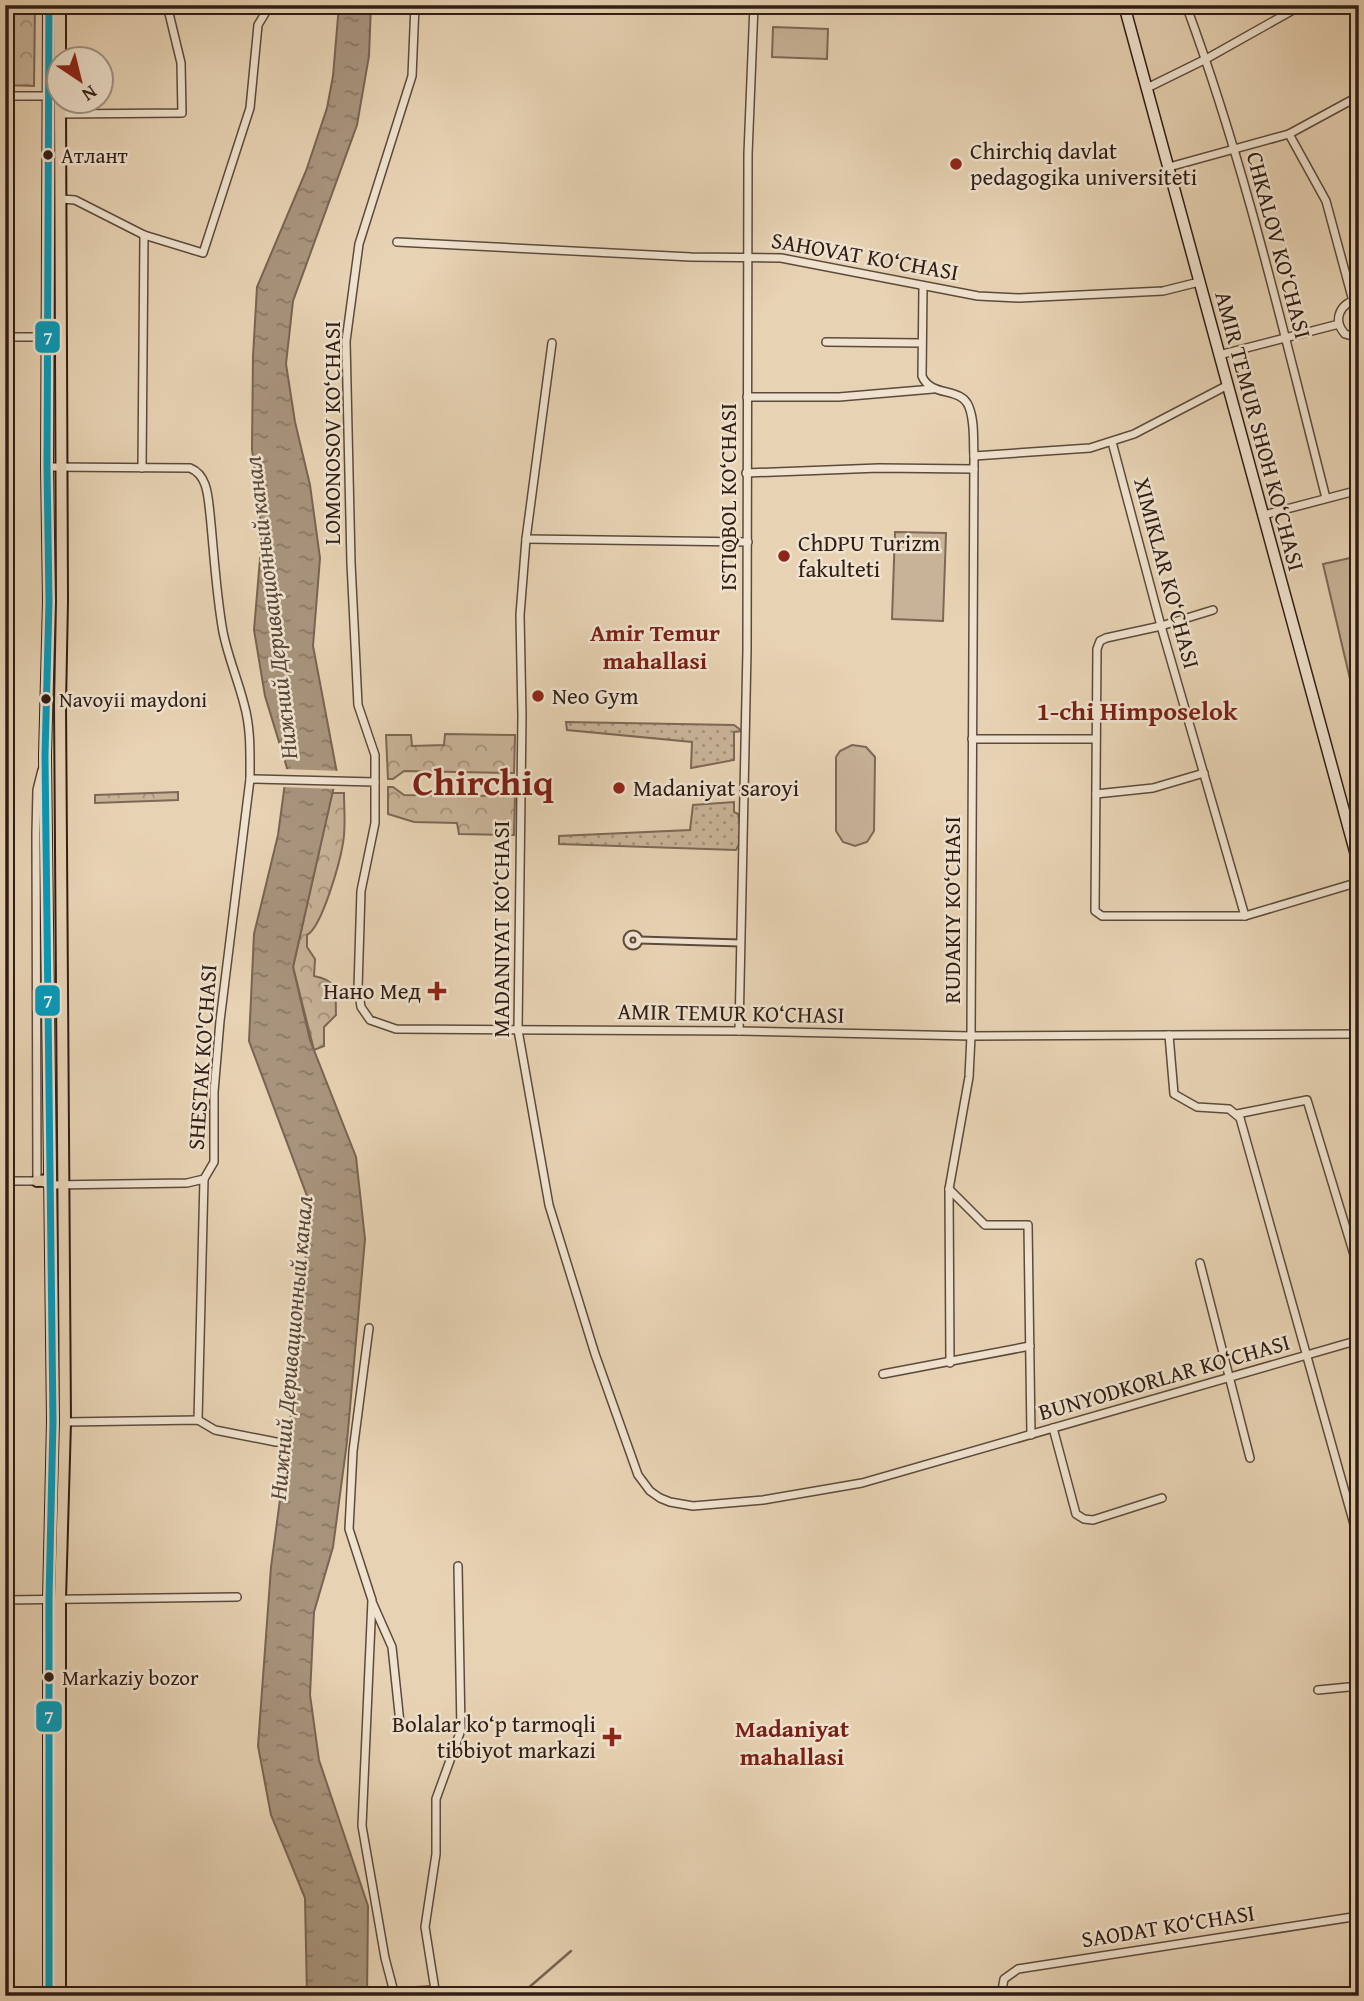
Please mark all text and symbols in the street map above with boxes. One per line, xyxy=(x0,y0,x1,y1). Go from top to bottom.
north arrow xyxy=(46,46,116,116)
text: N xyxy=(76,79,103,109)
place label: Chirchiq davlat pedagogika universiteti xyxy=(970,134,1197,193)
place label: Атлант xyxy=(61,140,128,171)
marker: Атлант xyxy=(41,148,55,162)
street label: CHKALOV KO‘CHASI xyxy=(1239,148,1320,342)
marker: Chirchiq davlat pedagogika universiteti xyxy=(948,156,964,172)
street label: SAHOVAT KO‘CHASI xyxy=(769,223,961,288)
street label: AMIR TEMUR SHOH KO‘CHASI xyxy=(1207,287,1314,574)
line badge: 7 xyxy=(34,320,61,354)
street label: LOMONOSOV KO‘CHASI xyxy=(315,321,348,545)
text: 7 xyxy=(43,323,53,351)
street label: ISTIQBOL KO‘CHASI xyxy=(711,403,744,591)
water label: Нижний Деривационный канал xyxy=(234,454,306,762)
street label: XIMIKLAR KO‘CHASI xyxy=(1126,474,1209,672)
place label: ChDPU Turizm fakulteti xyxy=(798,526,940,585)
marker: ChDPU Turizm fakulteti xyxy=(776,548,792,564)
district label: Amir Temur mahallasi xyxy=(590,615,720,678)
place label: Neo Gym xyxy=(552,679,639,712)
place label: Navoyii maydoni xyxy=(59,684,207,715)
marker: Neo Gym xyxy=(530,688,546,704)
district label: 1-chi Himposelok xyxy=(1036,691,1238,730)
marker: Navoyii maydoni xyxy=(39,692,53,706)
district label: Chirchiq xyxy=(412,754,554,809)
place label: Madaniyat saroyi xyxy=(633,771,799,804)
marker: Madaniyat saroyi xyxy=(611,780,627,796)
street label: RUDAKIY KO‘CHASI xyxy=(935,816,968,1004)
street label: MADANIYAT KO‘CHASI xyxy=(484,820,517,1038)
street label: SHESTAK KO'CHASI xyxy=(179,963,224,1151)
place label: Нано Мед xyxy=(323,974,421,1007)
marker: Нано Мед xyxy=(427,981,447,1001)
line badge: 7 xyxy=(34,984,61,1017)
text: 7 xyxy=(43,986,53,1014)
street label: AMIR TEMUR KO‘CHASI xyxy=(617,994,845,1031)
water label: Нижний Деривационный канал xyxy=(260,1194,321,1502)
street label: BUNYODKORLAR KO‘CHASI xyxy=(1034,1325,1293,1428)
place label: Markaziy bozor xyxy=(62,1662,199,1693)
marker: Markaziy bozor xyxy=(42,1670,56,1684)
line badge: 7 xyxy=(35,1700,63,1733)
text: 7 xyxy=(44,1702,54,1730)
place label: Bolalar ko‘p tarmoqli tibbiyot markazi xyxy=(392,1707,596,1766)
district label: Madaniyat mahallasi xyxy=(735,1711,849,1774)
marker: Bolalar ko‘p tarmoqli tibbiyot markazi xyxy=(602,1727,622,1747)
street label: SAODAT KO‘CHASI xyxy=(1079,1895,1257,1956)

